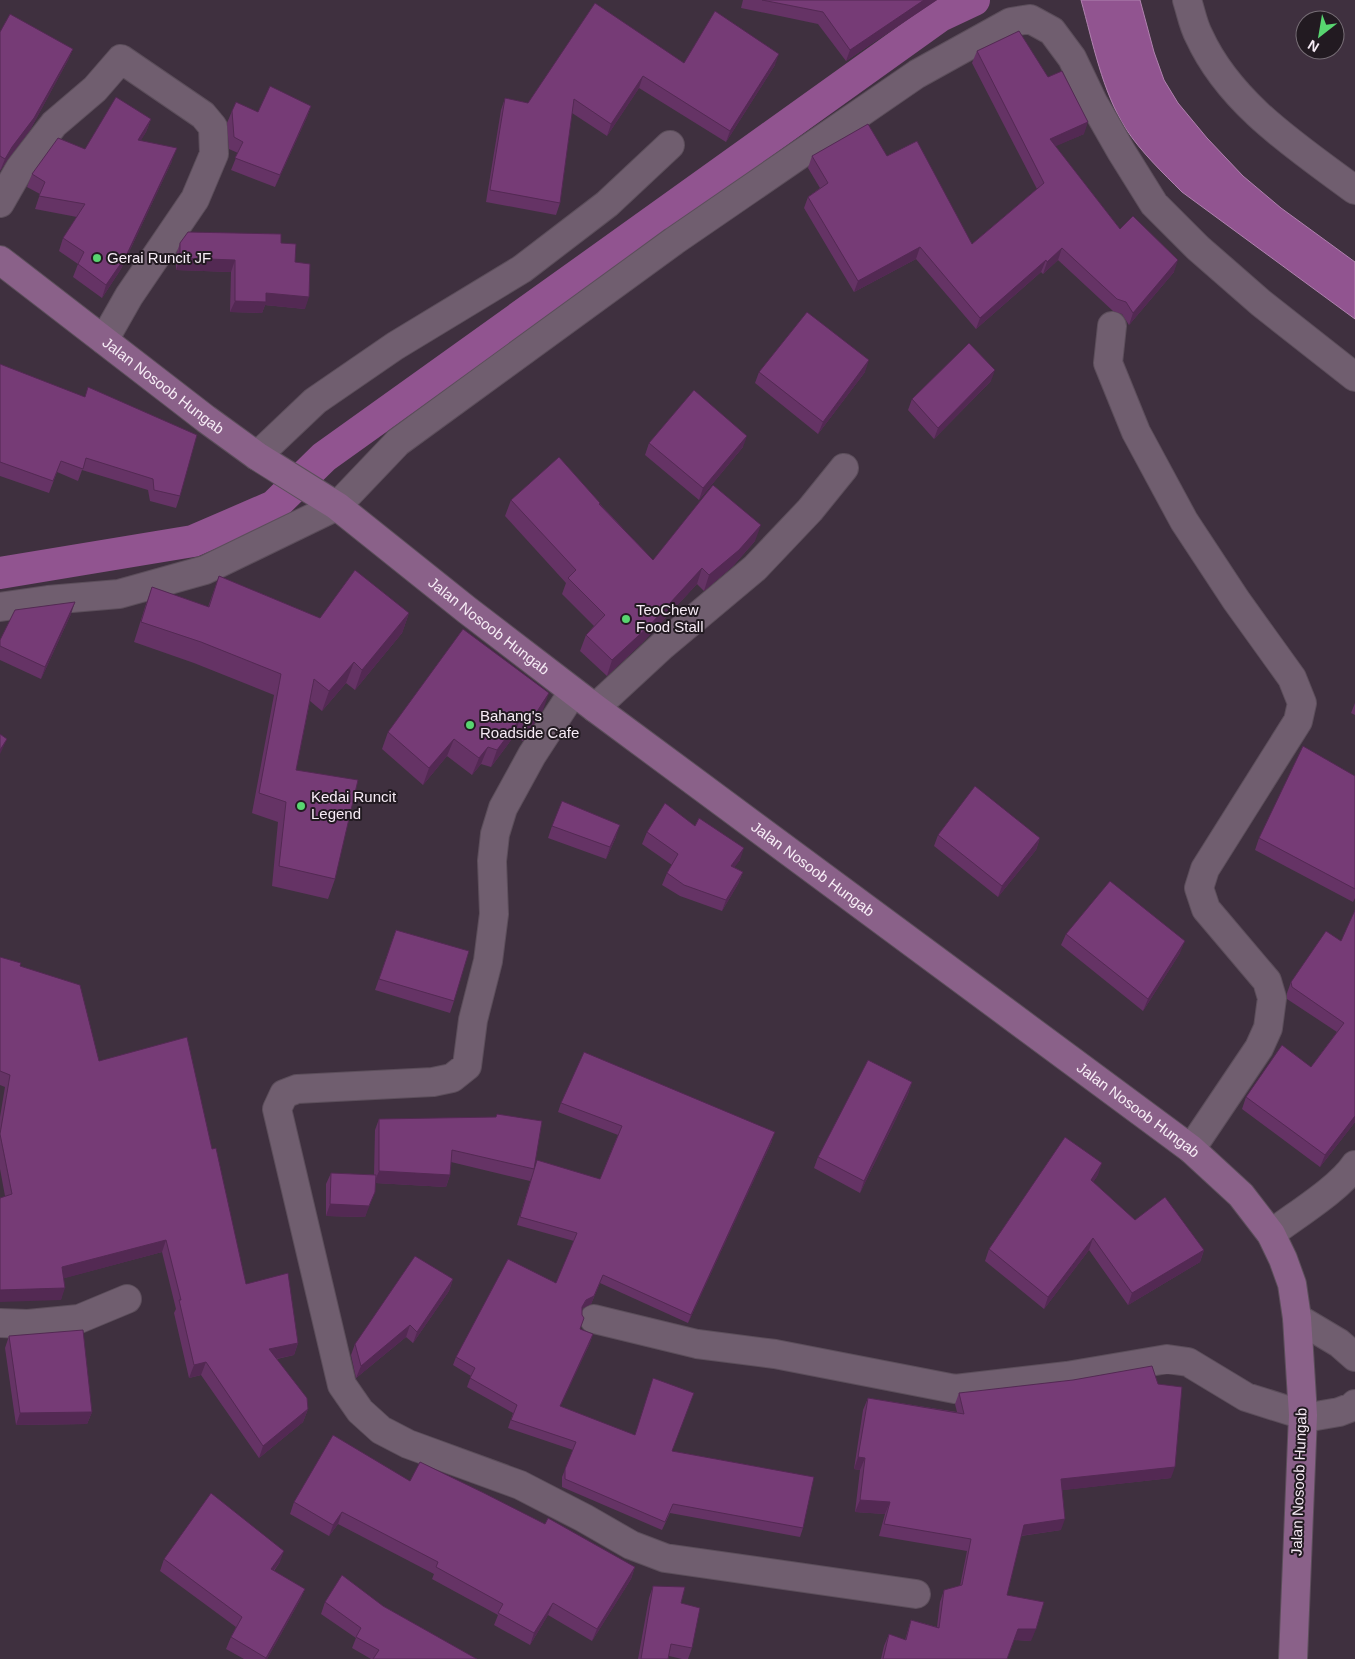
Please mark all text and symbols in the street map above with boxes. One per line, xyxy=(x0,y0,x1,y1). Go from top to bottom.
north arrow xyxy=(1295,10,1345,60)
text: N xyxy=(1305,37,1322,56)
place label: Gerai Runcit JF xyxy=(107,249,211,266)
marker: Gerai Runcit JF xyxy=(91,252,103,264)
street label: Jalan Nosoob Hungab xyxy=(99,333,227,437)
street label: Jalan Nosoob Hungab xyxy=(425,573,553,678)
place label: TeoChew Food Stall xyxy=(636,601,704,635)
marker: TeoChew Food Stall xyxy=(620,613,632,625)
place label: Bahang's Roadside Cafe xyxy=(480,707,579,741)
marker: Bahang's Roadside Cafe xyxy=(464,719,476,731)
place label: Kedai Runcit Legend xyxy=(311,788,397,822)
marker: Kedai Runcit Legend xyxy=(295,800,307,812)
street label: Jalan Nosoob Hungab xyxy=(748,818,878,920)
street label: Jalan Nosoob Hungab xyxy=(1074,1059,1203,1161)
street label: Jalan Nosoob Hungab xyxy=(1287,1408,1310,1556)

